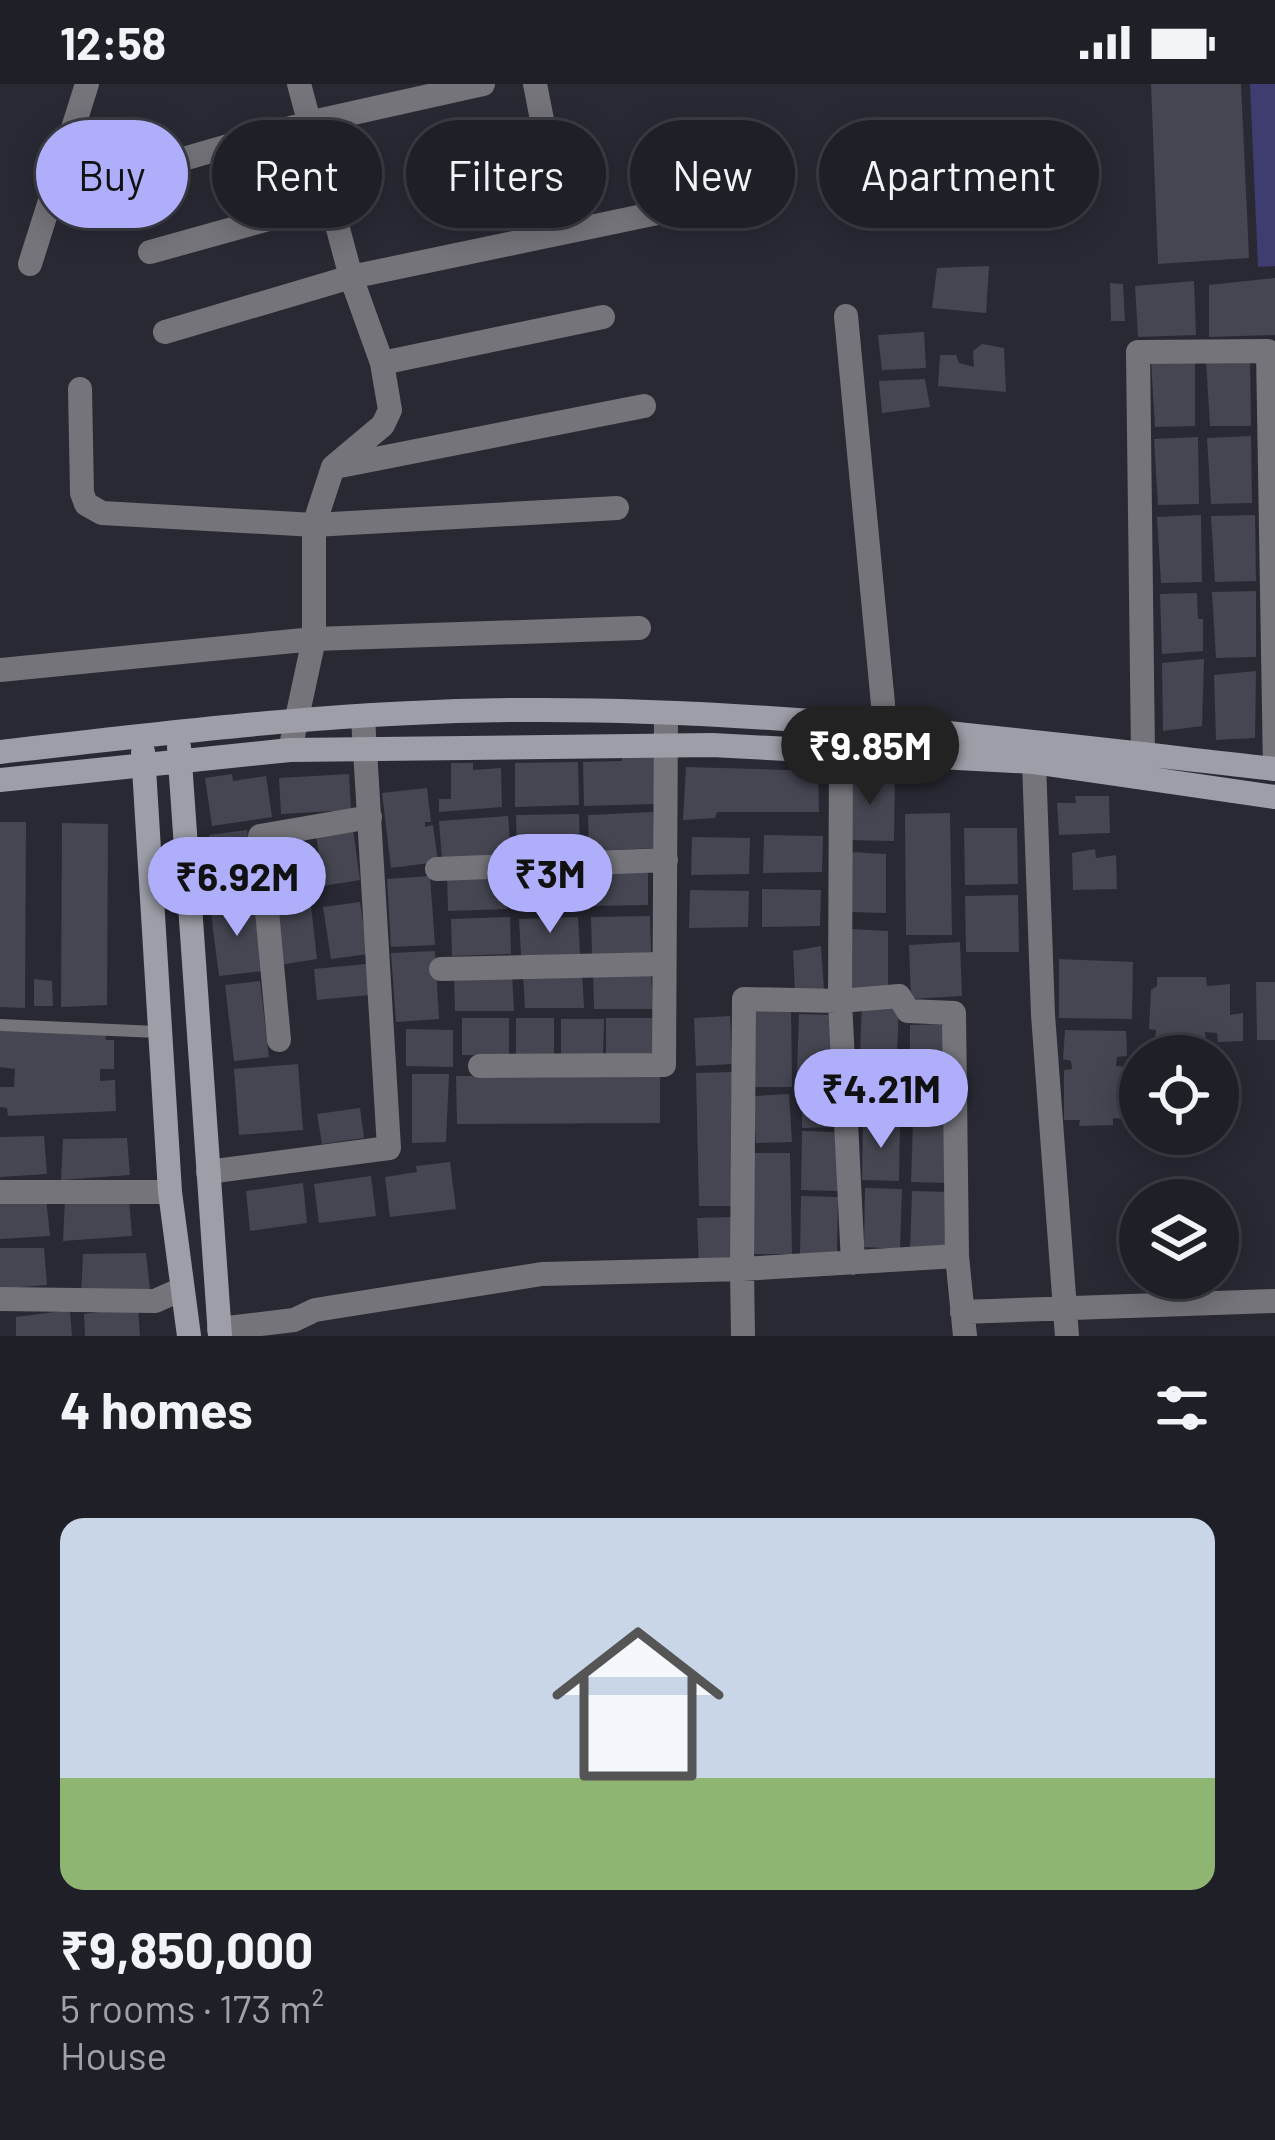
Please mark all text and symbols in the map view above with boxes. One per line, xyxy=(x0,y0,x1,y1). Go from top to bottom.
text: 12:58 xyxy=(60,15,166,69)
chip: Buy xyxy=(36,120,188,228)
chip: Rent xyxy=(212,120,382,228)
chip: Filters xyxy=(406,120,606,228)
chip: New xyxy=(630,120,795,228)
chip: Apartment xyxy=(819,120,1099,228)
pin: ₹9.85M xyxy=(772,706,968,808)
text: ₹9.85M xyxy=(808,721,932,768)
pin: ₹3M xyxy=(492,834,608,936)
pin: ₹6.92M xyxy=(139,837,335,939)
text: ₹3M xyxy=(514,849,586,896)
text: ₹6.92M xyxy=(175,852,299,899)
map controls xyxy=(1119,1035,1239,1299)
button: locate xyxy=(1119,1035,1239,1155)
pin: ₹4.21M xyxy=(783,1049,979,1151)
text: ₹4.21M xyxy=(821,1064,941,1111)
button: layers xyxy=(1119,1179,1239,1299)
icon: filters xyxy=(1149,1375,1215,1441)
text: 4 homes xyxy=(60,1378,253,1439)
icon: home xyxy=(530,1596,746,1812)
text: ₹9,850,000 xyxy=(60,1918,313,1979)
text: 5 rooms · 173 m² xyxy=(60,1984,324,2031)
text: House xyxy=(60,2031,167,2078)

